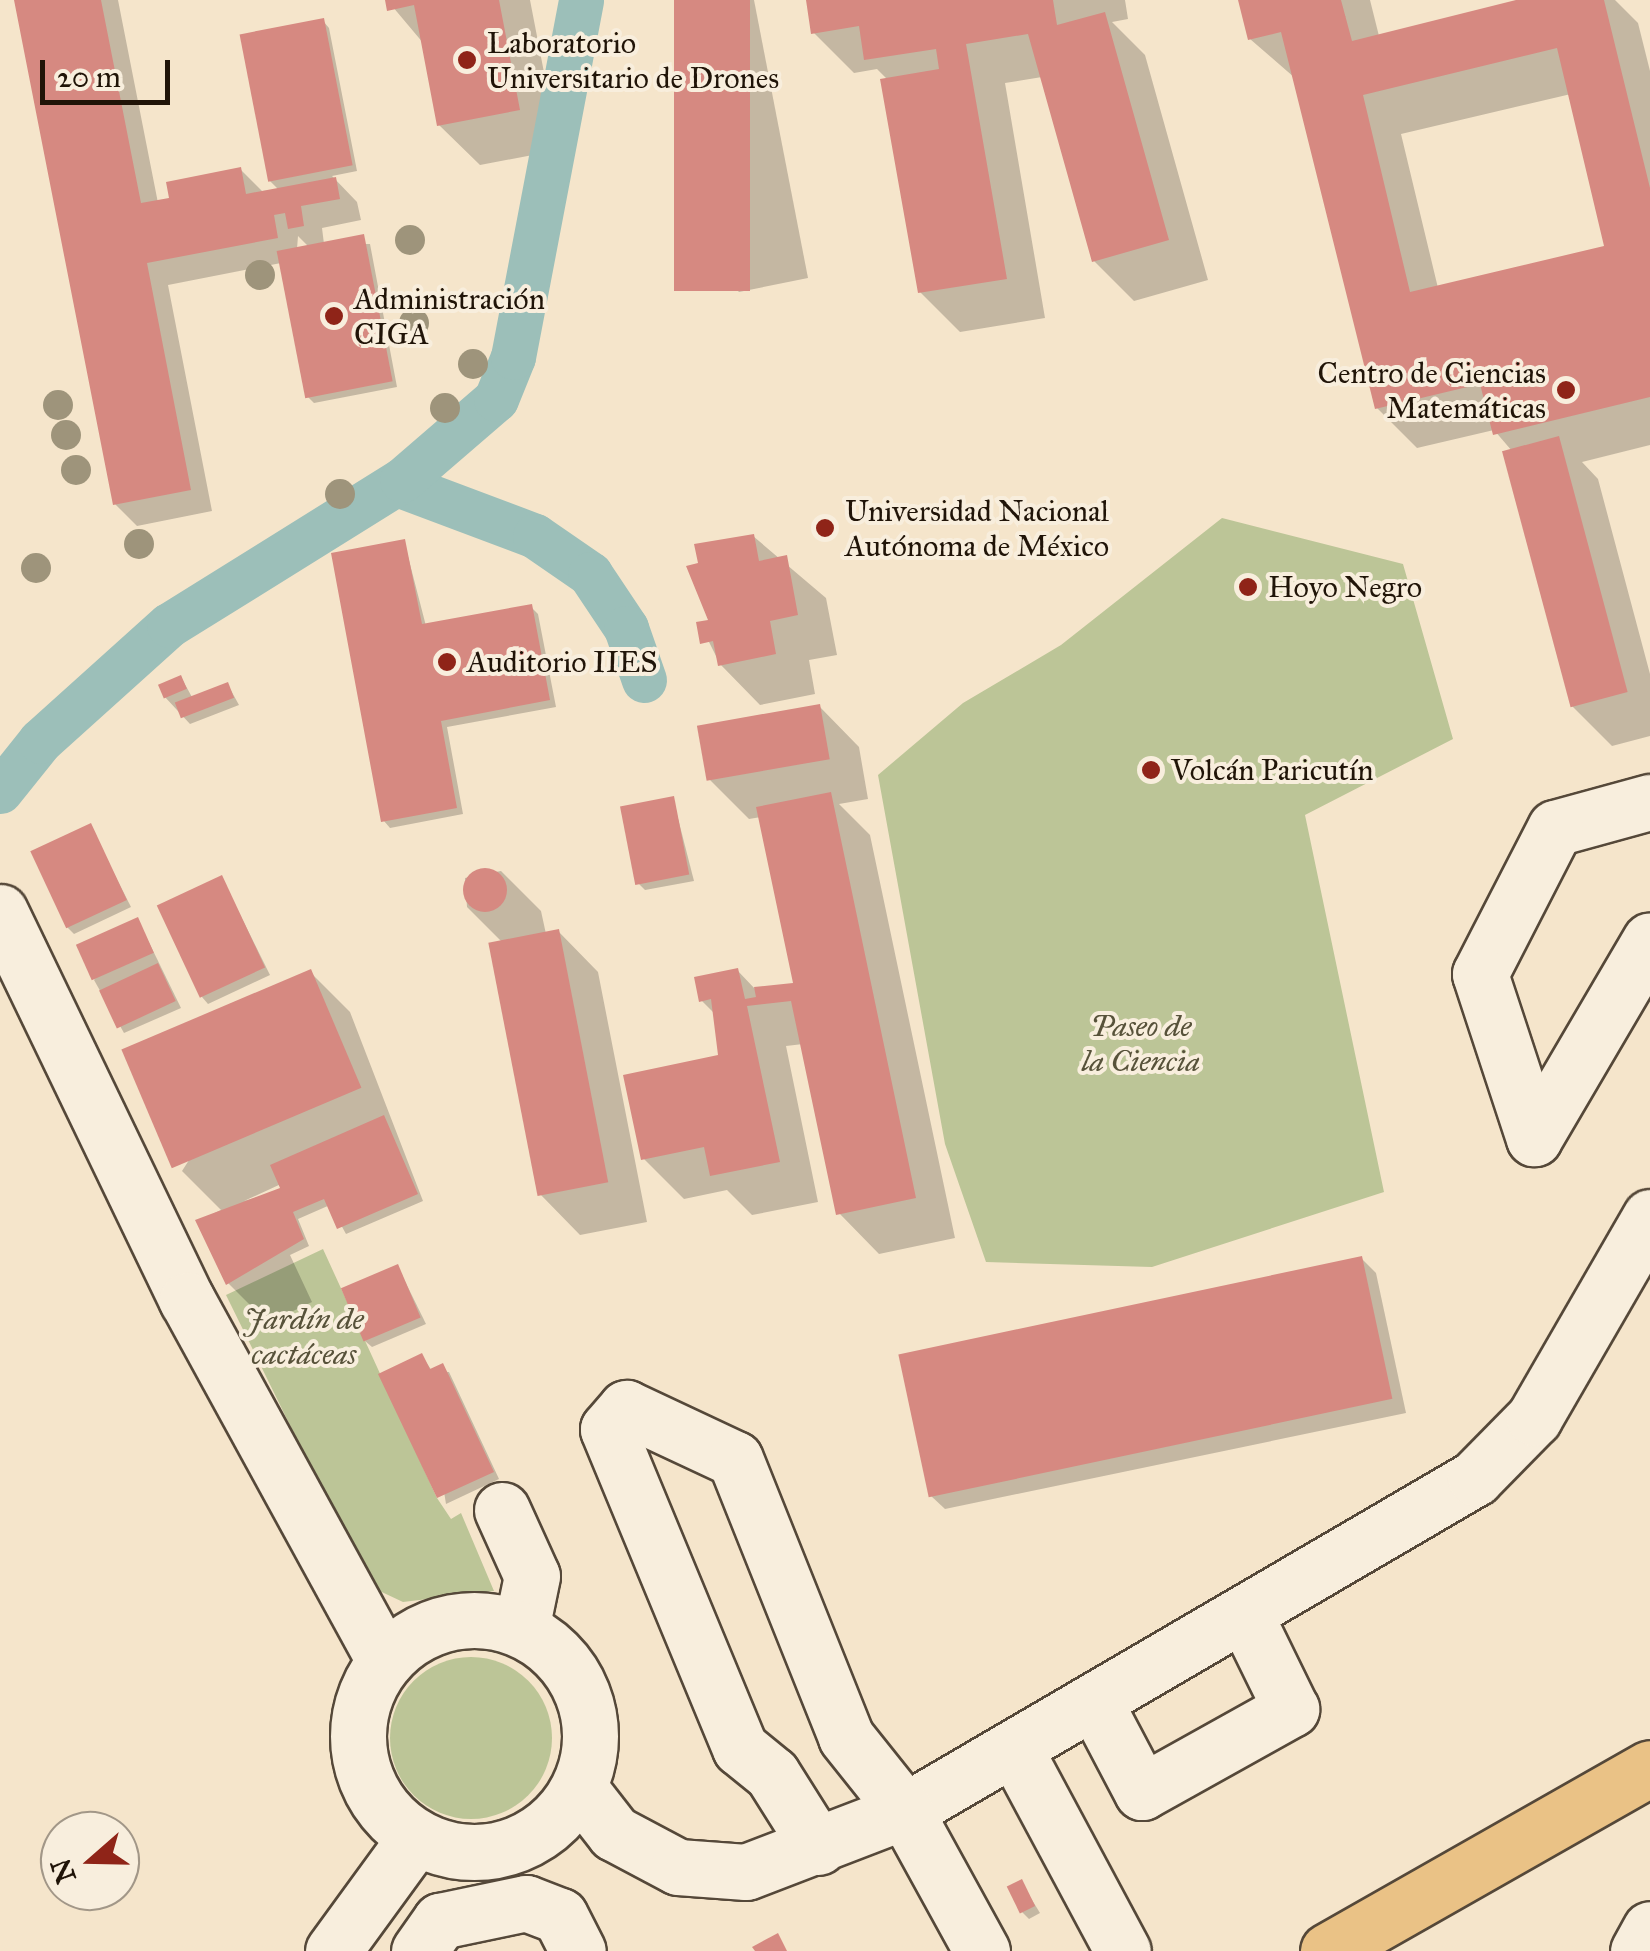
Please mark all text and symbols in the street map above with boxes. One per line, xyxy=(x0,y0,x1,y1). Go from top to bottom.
place label: Laboratorio Universitario de Drones xyxy=(487,25,779,96)
scale bar xyxy=(45,40,175,102)
marker: Laboratorio Universitario de Drones xyxy=(456,49,478,71)
text: 20 m xyxy=(57,59,121,95)
place label: Administración CIGA xyxy=(354,281,545,352)
marker: Administración CIGA xyxy=(323,305,345,327)
place label: Centro de Ciencias Matemáticas xyxy=(1318,355,1546,426)
marker: Centro de Ciencias Matemáticas xyxy=(1555,379,1577,401)
place label: Universidad Nacional Autónoma de México xyxy=(845,493,1109,564)
marker: Universidad Nacional Autónoma de México xyxy=(814,517,836,539)
place label: Hoyo Negro xyxy=(1268,569,1422,605)
marker: Hoyo Negro xyxy=(1237,576,1259,598)
place label: Auditorio IIES xyxy=(467,644,658,680)
marker: Auditorio IIES xyxy=(436,651,458,673)
place label: Volcán Paricutín xyxy=(1171,752,1373,788)
marker: Volcán Paricutín xyxy=(1140,759,1162,781)
park label: Paseo de la Ciencia xyxy=(1082,1008,1200,1078)
park label: Jardín de cactáceas xyxy=(244,1301,364,1372)
north arrow xyxy=(40,1811,140,1911)
text: N xyxy=(43,1854,84,1888)

